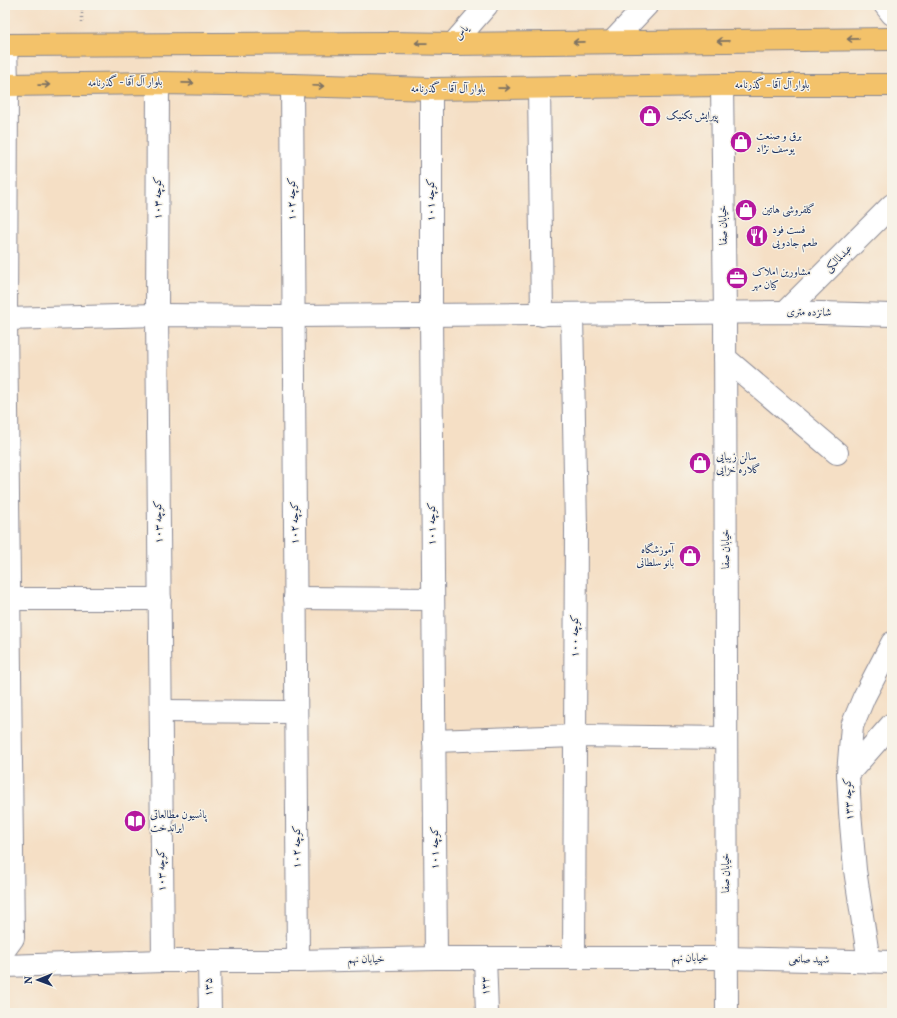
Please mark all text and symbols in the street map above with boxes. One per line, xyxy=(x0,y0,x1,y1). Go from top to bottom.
street label: یاس xyxy=(451,22,473,44)
one-way arrow xyxy=(847,35,860,43)
one-way arrow xyxy=(717,37,730,44)
one-way arrow xyxy=(573,38,586,46)
one-way arrow xyxy=(415,39,428,47)
street label: بلوار آل آقا - گذرنامه xyxy=(88,73,162,91)
street label: بلوار آل آقا - گذرنامه xyxy=(735,76,809,93)
one-way arrow xyxy=(181,79,194,87)
street label: بلوار آل آقا - گذرنامه xyxy=(411,80,485,97)
one-way arrow xyxy=(37,81,50,89)
one-way arrow xyxy=(311,82,324,90)
one-way arrow xyxy=(497,84,510,92)
shop icon: پیرایش تکنیک xyxy=(637,103,663,129)
place label: پیرایش تکنیک xyxy=(666,109,719,124)
shop icon: برق و صنعت یوسف نژاد xyxy=(728,129,754,155)
place label: برق و صنعت یوسف نژاد xyxy=(756,129,802,157)
street label: کوچه ۱۰۳ xyxy=(151,176,166,220)
street label: کوچه ۱۰۲ xyxy=(285,177,300,221)
street label: کوچه ۱۰۱ xyxy=(424,178,439,222)
shop icon: گلفروشی هاتین xyxy=(733,197,759,223)
place label: گلفروشی هاتین xyxy=(762,202,815,218)
street label: خیابان صفا xyxy=(716,205,732,245)
restaurant icon: فست فود طعم جادویی xyxy=(744,223,770,249)
place label: فست فود طعم جادویی xyxy=(772,223,818,253)
street label: عبدلمالکی xyxy=(822,242,856,276)
office icon: مشاورین املاک کیان مهر xyxy=(724,265,750,291)
place label: مشاورین املاک کیان مهر xyxy=(751,265,811,293)
street label: شانزده متری xyxy=(787,305,831,321)
shop icon: سالن زیبایی گلاره خزایی xyxy=(687,450,713,476)
place label: سالن زیبایی گلاره خزایی xyxy=(716,450,761,478)
street label: کوچه ۱۰۳ xyxy=(151,500,167,544)
street label: کوچه ۱۰۲ xyxy=(288,501,303,545)
street label: کوچه ۱۰۱ xyxy=(425,502,440,546)
street label: خیابان صفا xyxy=(719,529,734,569)
place label: آموزشگاه بانو سلطانی xyxy=(636,542,676,571)
shop icon: آموزشگاه بانو سلطانی xyxy=(677,543,703,569)
street label: کوچه ۱۰۰ xyxy=(568,614,583,658)
street label: کوچه ۱۳۳ xyxy=(840,777,858,821)
library icon: پانسیون مطالعاتی ایراندخت xyxy=(122,808,148,834)
place label: پانسیون مطالعاتی ایراندخت xyxy=(150,808,208,836)
street label: کوچه ۱۰۲ xyxy=(290,825,305,869)
street label: کوچه ۱۰۱ xyxy=(428,826,443,870)
street label: کوچه ۱۰۳ xyxy=(154,848,170,892)
street label: خیابان صفا xyxy=(719,853,734,893)
street label: خیابان نهم xyxy=(671,951,709,968)
street label: خیابان نهم xyxy=(347,952,385,970)
street label: شهید صانعی xyxy=(788,952,830,968)
north arrow xyxy=(18,960,58,1000)
text: N xyxy=(22,976,37,984)
street label: ۱۳۳ xyxy=(478,976,494,996)
street label: ۱۳۵ xyxy=(201,977,217,997)

